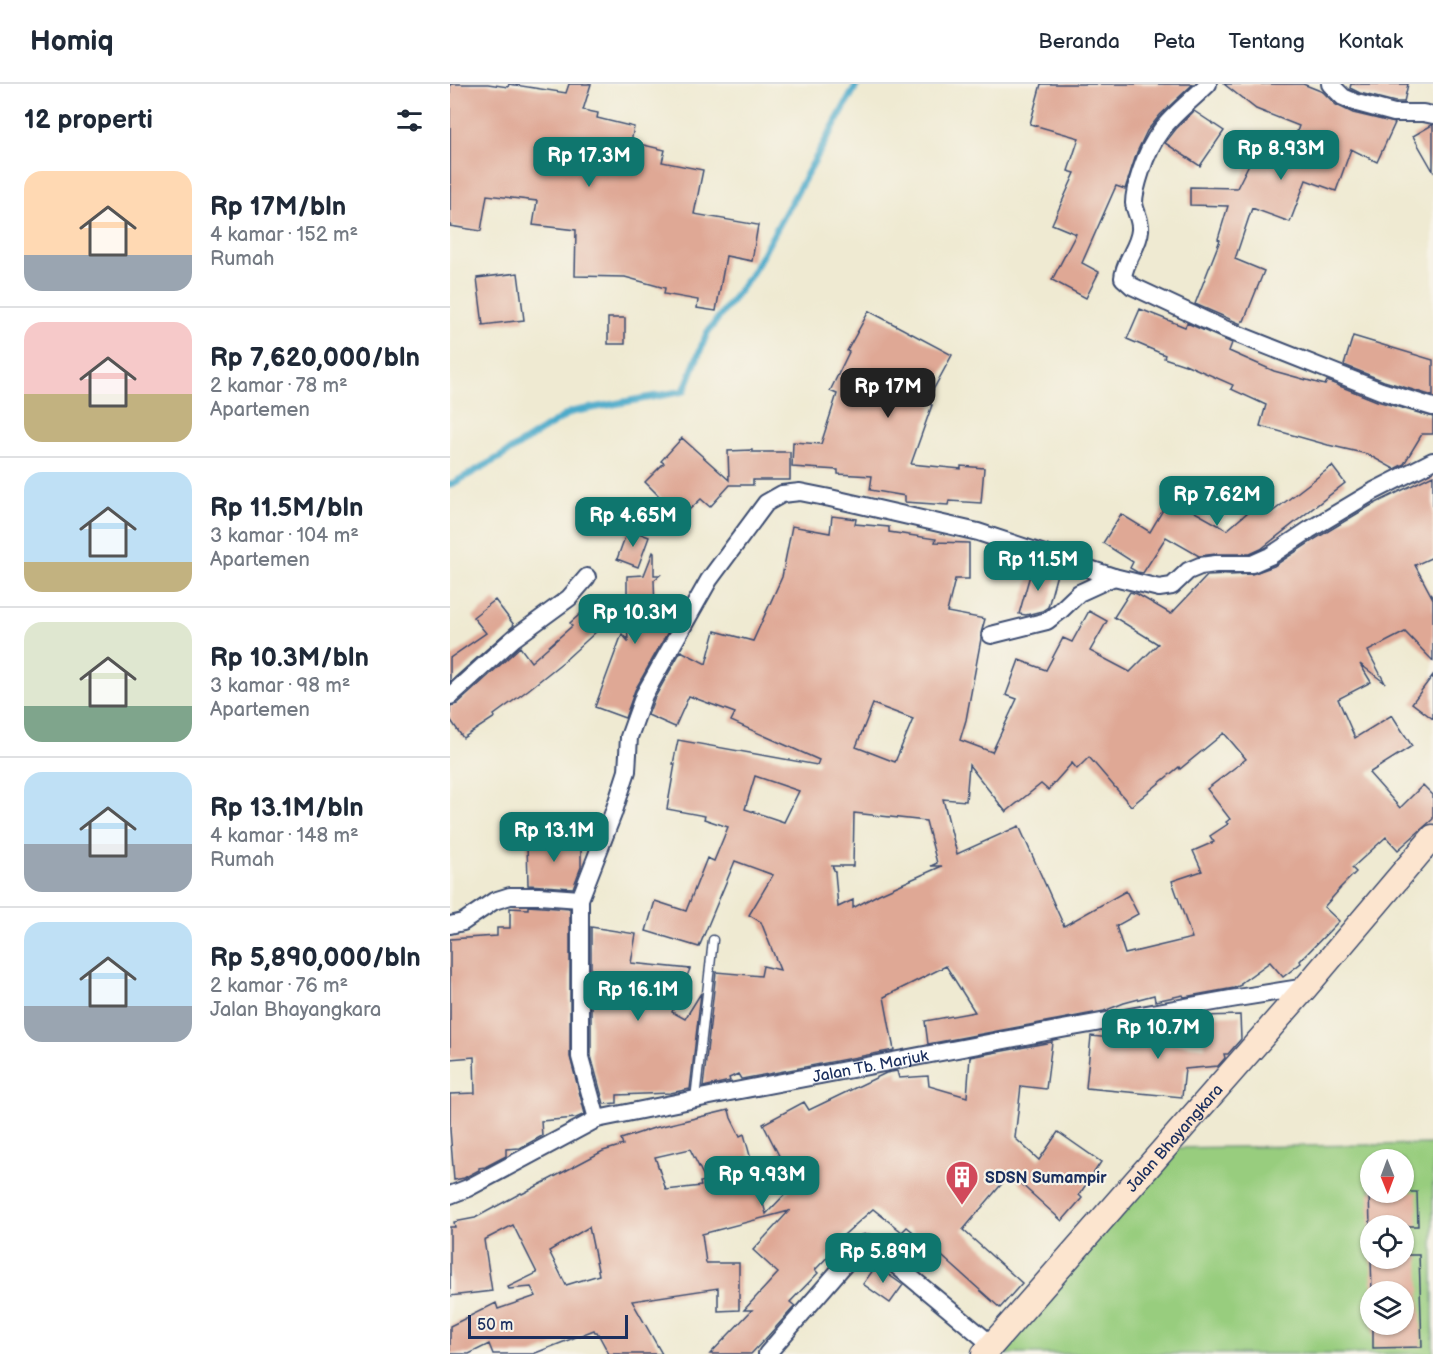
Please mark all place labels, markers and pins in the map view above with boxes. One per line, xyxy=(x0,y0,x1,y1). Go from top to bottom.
pin: Rp 8.93M xyxy=(1219,130,1343,181)
pin: Rp 17.3M xyxy=(527,137,651,188)
pin: Rp 17M xyxy=(839,368,937,419)
pin: Rp 7.62M xyxy=(1155,476,1279,527)
pin: Rp 4.65M xyxy=(571,497,695,548)
pin: Rp 11.5M xyxy=(976,541,1100,592)
pin: Rp 10.3M xyxy=(573,594,697,645)
pin: Rp 13.1M xyxy=(492,812,616,863)
pin: Rp 16.1M xyxy=(576,971,700,1022)
pin: Rp 10.7M xyxy=(1096,1009,1220,1060)
pin: Rp 9.93M xyxy=(700,1156,824,1207)
building icon: SDSN Sumampir xyxy=(944,1159,980,1206)
place label: SDSN Sumampir xyxy=(985,1169,1107,1188)
pin: Rp 5.89M xyxy=(821,1233,945,1284)

